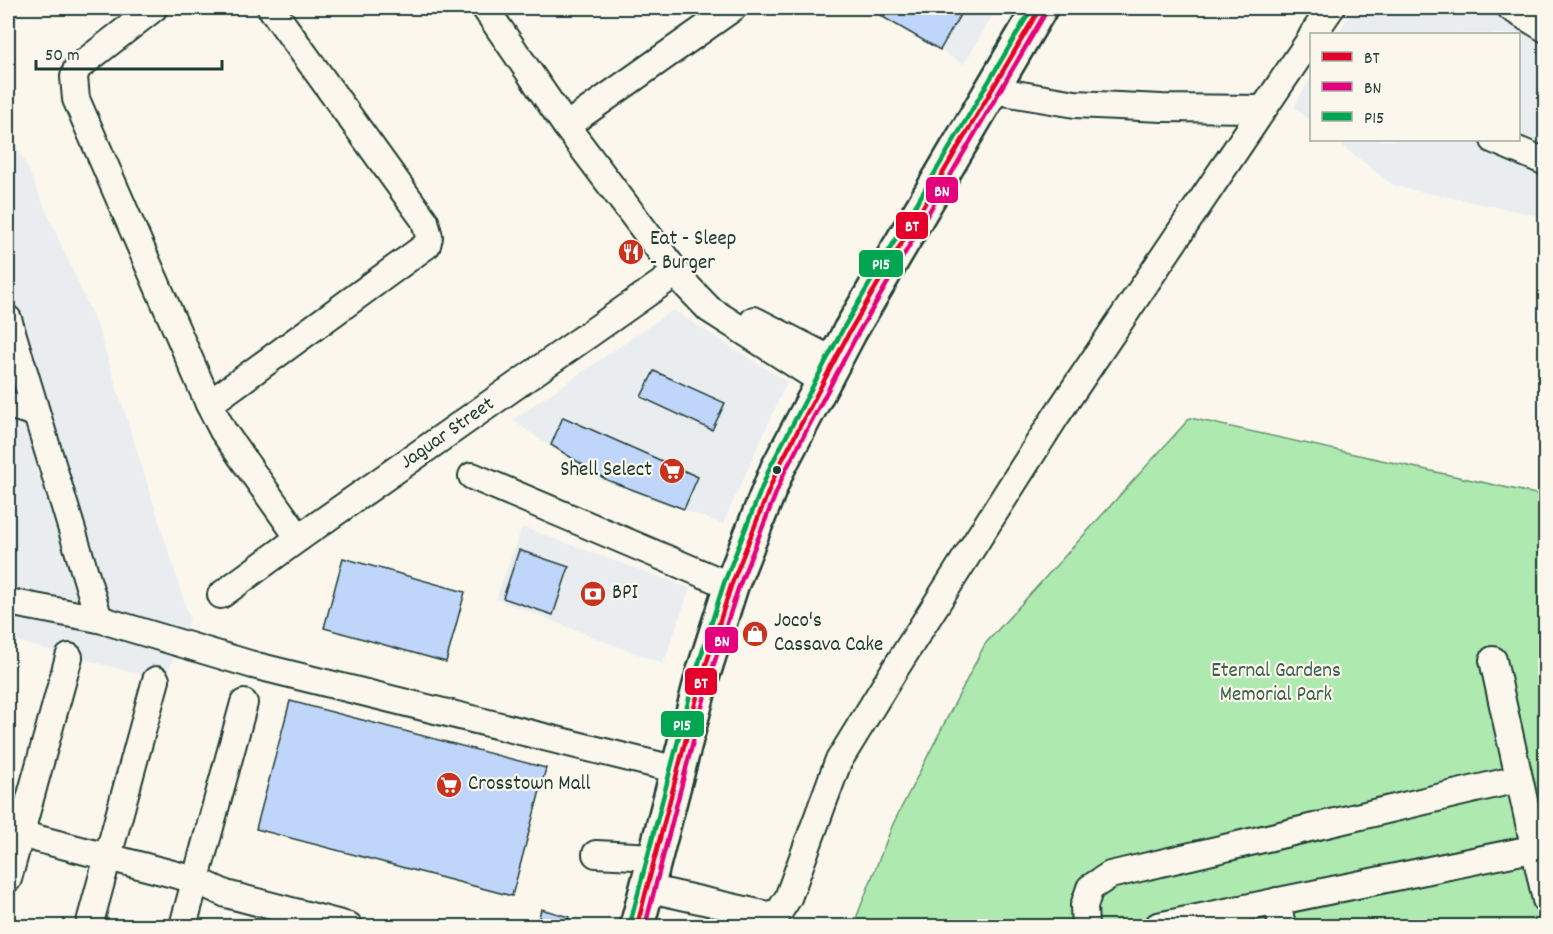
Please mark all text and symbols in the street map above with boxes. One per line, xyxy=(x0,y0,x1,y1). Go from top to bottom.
scale bar xyxy=(36,33,222,71)
legend xyxy=(1310,33,1520,141)
text: 50 m xyxy=(45,44,80,69)
text: BT xyxy=(1364,47,1380,72)
text: BN xyxy=(1364,77,1381,102)
text: P15 xyxy=(1364,107,1384,132)
line badge: BN xyxy=(925,176,959,204)
text: BN xyxy=(934,181,950,204)
line badge: BT xyxy=(895,211,929,240)
text: BT xyxy=(905,216,920,239)
place label: Eat - Sleep - Burger xyxy=(650,225,736,279)
restaurant icon: Eat - Sleep - Burger xyxy=(616,237,646,267)
line badge: P15 xyxy=(858,249,904,278)
text: P15 xyxy=(872,254,890,277)
street label: Jaguar Street xyxy=(395,390,502,478)
place label: Shell Select xyxy=(560,456,652,486)
supermarket icon: Shell Select xyxy=(657,456,687,486)
unlabelled marker xyxy=(771,464,783,476)
bank icon: BPI xyxy=(578,579,608,609)
place label: BPI xyxy=(612,579,638,609)
place label: Joco's Cassava Cake xyxy=(774,607,883,661)
shop icon: Joco's Cassava Cake xyxy=(740,619,770,649)
line badge: BN xyxy=(704,626,739,654)
text: BN xyxy=(714,631,730,654)
park label: Eternal Gardens Memorial Park xyxy=(1211,657,1341,711)
line badge: BT xyxy=(684,667,718,696)
text: BT xyxy=(694,673,709,696)
line badge: P15 xyxy=(660,710,705,738)
text: P15 xyxy=(673,715,691,738)
supermarket icon: Crosstown Mall xyxy=(434,770,464,800)
place label: Crosstown Mall xyxy=(468,770,590,800)

